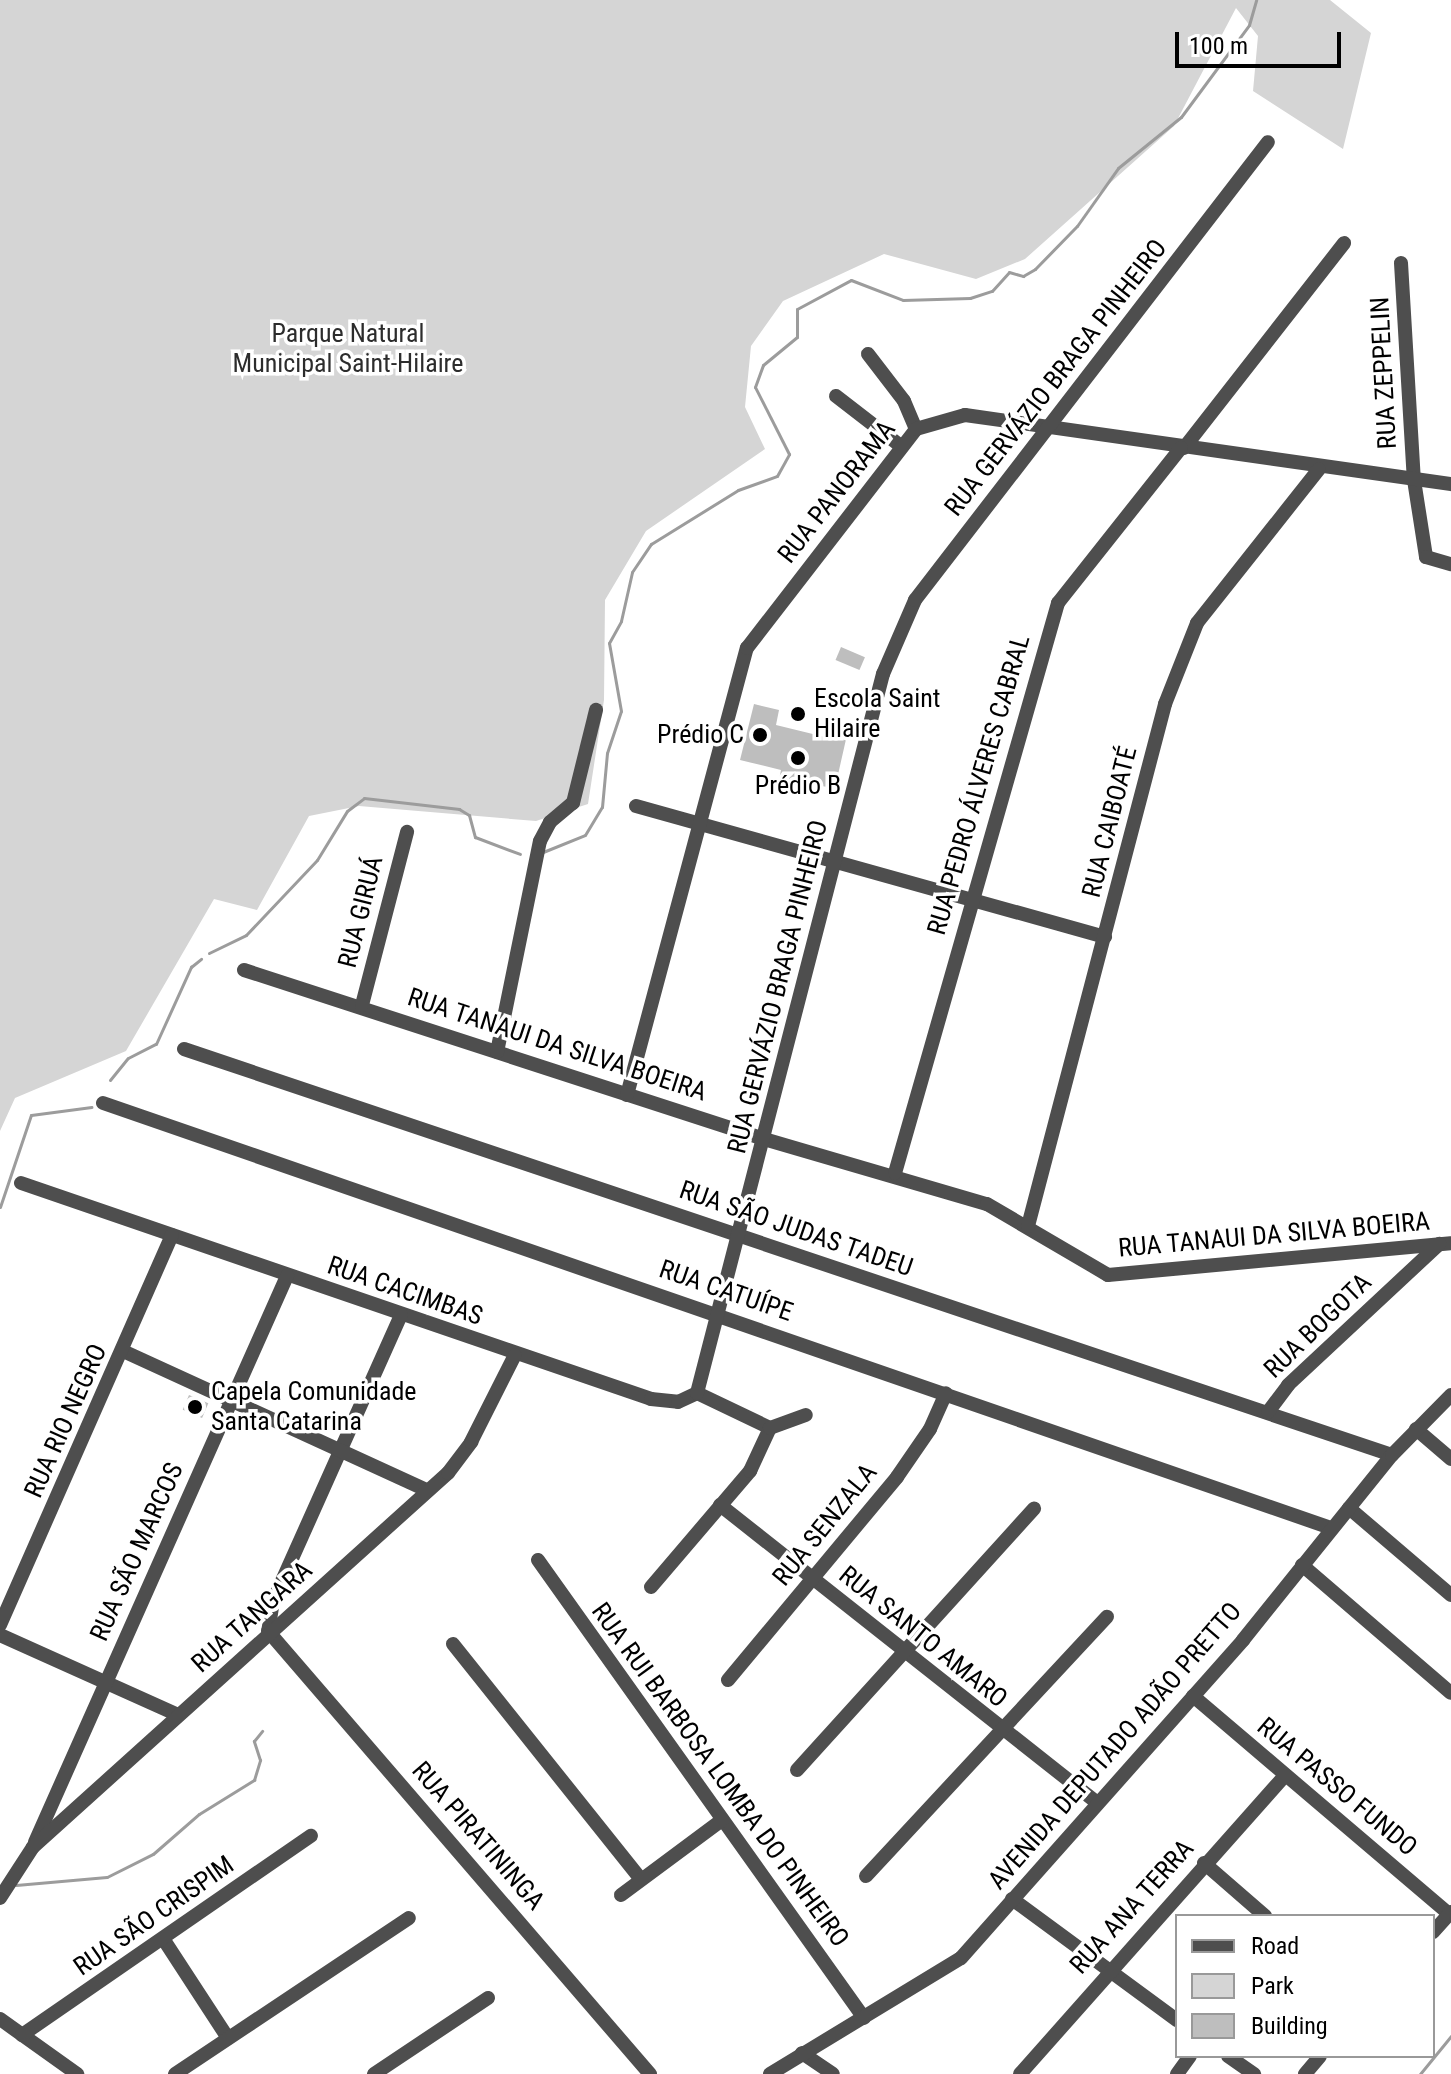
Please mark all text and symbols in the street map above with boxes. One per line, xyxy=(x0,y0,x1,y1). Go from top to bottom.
scale bar xyxy=(1179,16,1345,66)
text: 100 m xyxy=(1189,32,1248,60)
street label: RUA GERVÁZIO BRAGA PINHEIRO xyxy=(938,233,1174,523)
street label: RUA ZEPPELIN xyxy=(1364,296,1404,450)
park label: Parque Natural Municipal Saint-Hilaire xyxy=(233,318,463,380)
street label: RUA PANORAMA xyxy=(772,415,902,569)
street label: RUA PEDRO ÁLVERES CABRAL xyxy=(921,631,1037,939)
place label: Escola Saint Hilaire xyxy=(814,683,940,744)
marker: Escola Saint Hilaire xyxy=(789,705,807,723)
place label: Prédio C xyxy=(657,719,744,751)
marker: Prédio C xyxy=(751,726,769,744)
street label: RUA CAIBOATÉ xyxy=(1076,743,1144,901)
marker: Prédio B xyxy=(789,749,807,767)
place label: Prédio B xyxy=(755,770,841,802)
street label: RUA GERVÁZIO BRAGA PINHEIRO xyxy=(721,817,835,1157)
street label: RUA GIRUÁ xyxy=(332,853,390,971)
street label: RUA TANAUI DA SILVA BOEIRA xyxy=(403,982,711,1108)
street label: RUA SÃO JUDAS TADEU xyxy=(675,1174,917,1284)
street label: RUA TANAUI DA SILVA BOEIRA xyxy=(1117,1206,1431,1264)
street label: RUA CACIMBAS xyxy=(323,1250,487,1332)
street label: RUA CATUÍPE xyxy=(655,1254,797,1328)
street label: RUA BOGOTA xyxy=(1258,1267,1378,1385)
street label: RUA RIO NEGRO xyxy=(18,1339,114,1503)
place label: Capela Comunidade Santa Catarina xyxy=(211,1376,417,1438)
marker: Capela Comunidade Santa Catarina xyxy=(186,1398,204,1416)
street label: RUA SÃO MARCOS xyxy=(84,1458,190,1646)
street label: RUA SENZALA xyxy=(766,1458,884,1592)
street label: RUA TANGARA xyxy=(185,1555,319,1679)
street label: RUA SANTO AMARO xyxy=(833,1560,1013,1714)
street label: AVENIDA DEPUTADO ADÃO PRETTO xyxy=(982,1596,1248,1896)
street label: RUA RUI BARBOSA LOMBA DO PINHEIRO xyxy=(585,1597,855,1953)
street label: RUA PASSO FUNDO xyxy=(1251,1711,1423,1863)
street label: RUA PIRATININGA xyxy=(405,1755,551,1917)
street label: RUA ANA TERRA xyxy=(1063,1833,1201,1981)
street label: RUA SÃO CRISPIM xyxy=(68,1849,240,1983)
legend xyxy=(1175,1914,1435,2058)
text: Road xyxy=(1251,1932,1299,1960)
text: Park xyxy=(1251,1972,1294,2000)
text: Building xyxy=(1251,2012,1328,2040)

